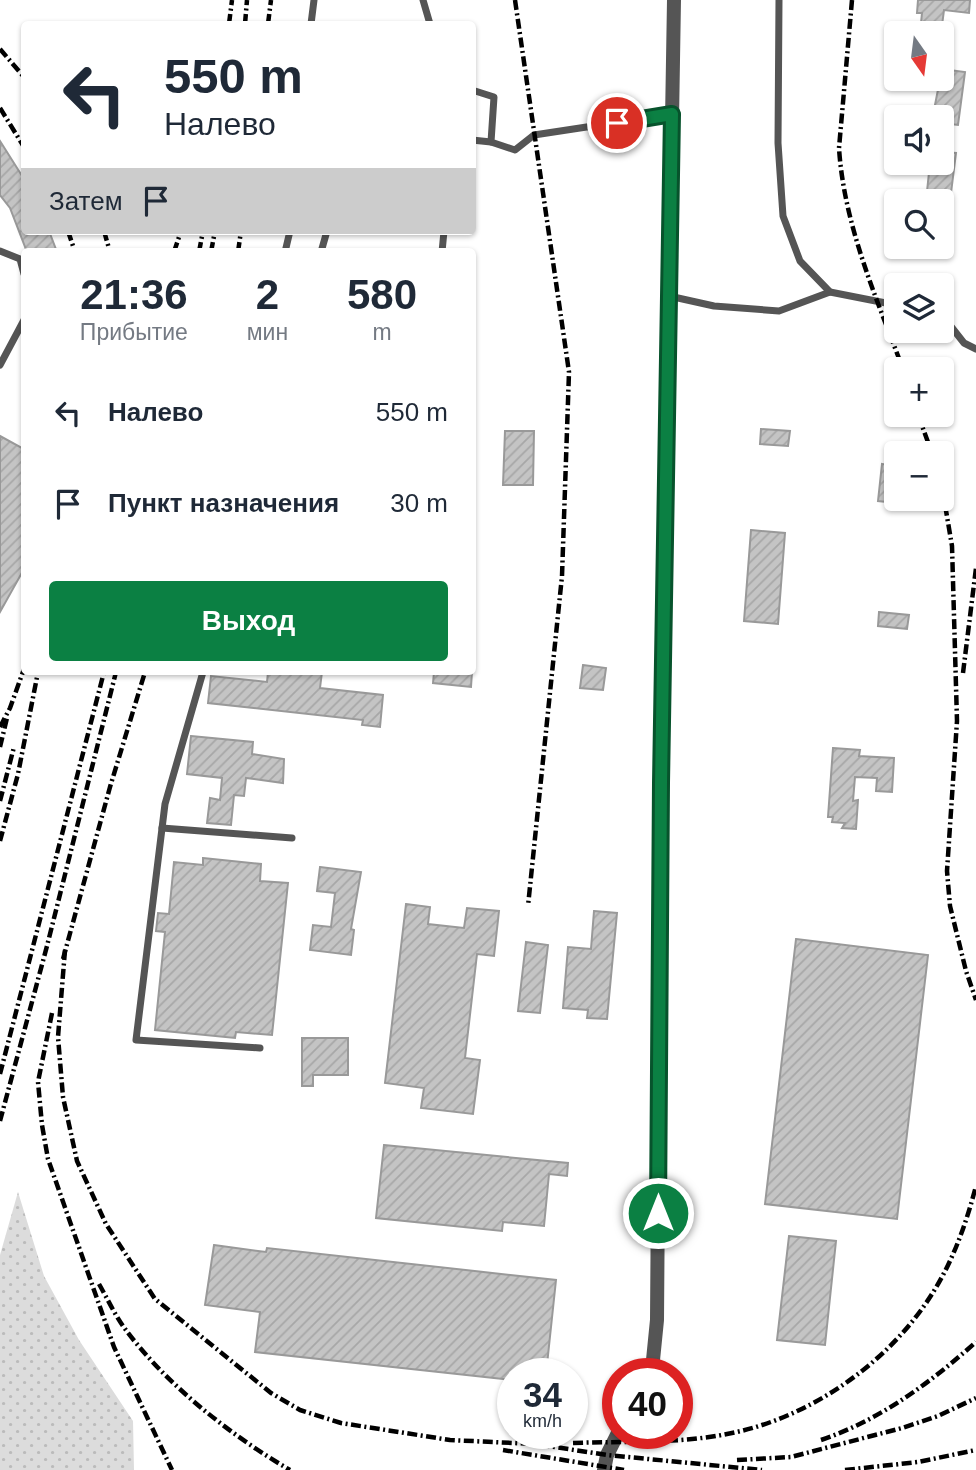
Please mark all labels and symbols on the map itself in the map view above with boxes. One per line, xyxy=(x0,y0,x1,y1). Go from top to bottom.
north arrow xyxy=(884,21,954,91)
pin xyxy=(587,93,647,153)
position arrow xyxy=(621,1176,695,1250)
speed limit sign: 40 xyxy=(602,1358,693,1449)

